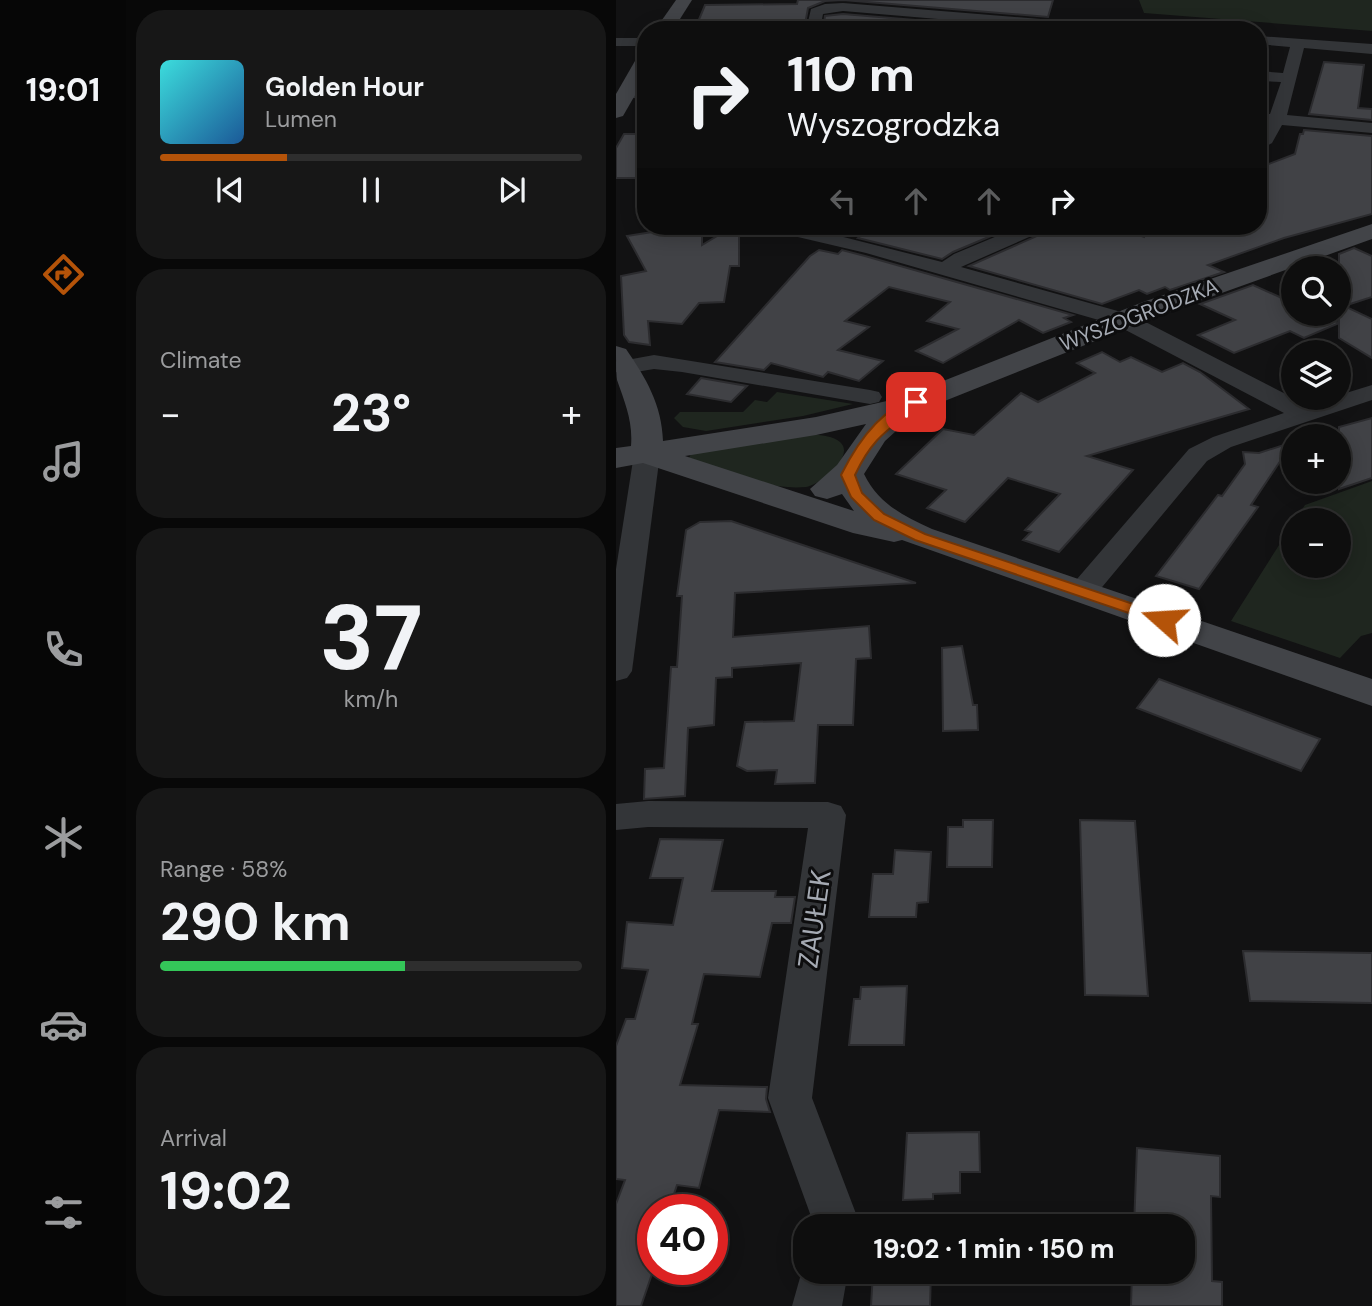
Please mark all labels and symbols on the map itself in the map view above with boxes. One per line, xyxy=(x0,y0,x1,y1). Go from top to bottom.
street label: WYSZOGRODZKA xyxy=(1056,272,1222,358)
pin xyxy=(886,372,946,432)
position arrow xyxy=(1127,583,1201,657)
street label: ZAUŁEK xyxy=(789,868,840,971)
speed limit sign: 40 xyxy=(637,1194,728,1285)

